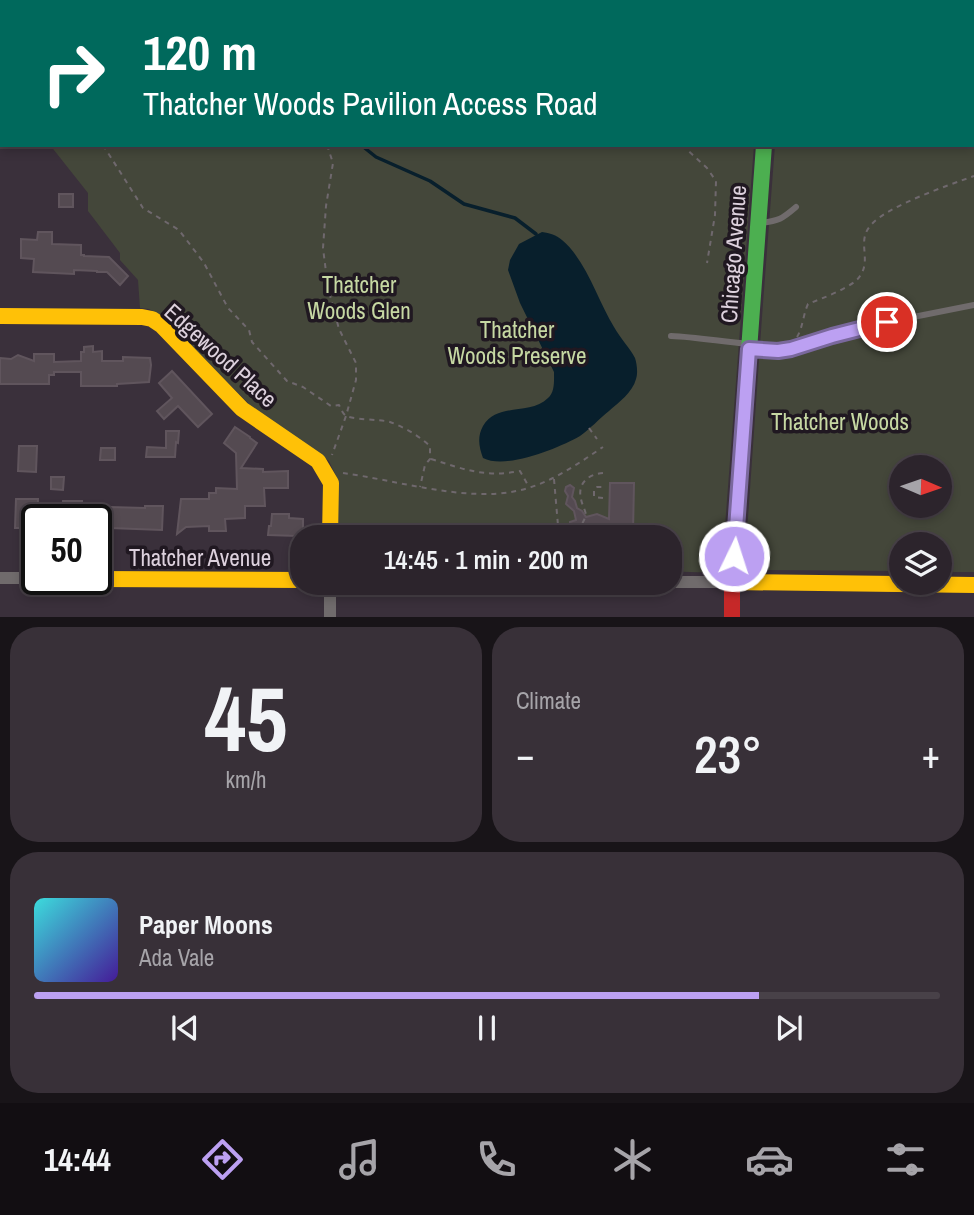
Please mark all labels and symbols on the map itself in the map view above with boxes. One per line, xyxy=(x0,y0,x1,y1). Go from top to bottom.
street label: Chicago Avenue xyxy=(713,184,753,324)
park label: Thatcher Woods Glen xyxy=(307,269,411,326)
pin xyxy=(857,292,917,352)
street label: Edgewood Place xyxy=(158,296,284,414)
park label: Thatcher Woods Preserve xyxy=(447,314,587,371)
park label: Thatcher Woods xyxy=(771,406,909,437)
north arrow xyxy=(889,455,952,518)
speed limit sign: 50 xyxy=(21,504,112,595)
position arrow xyxy=(697,519,771,593)
street label: Thatcher Avenue xyxy=(129,542,271,573)

